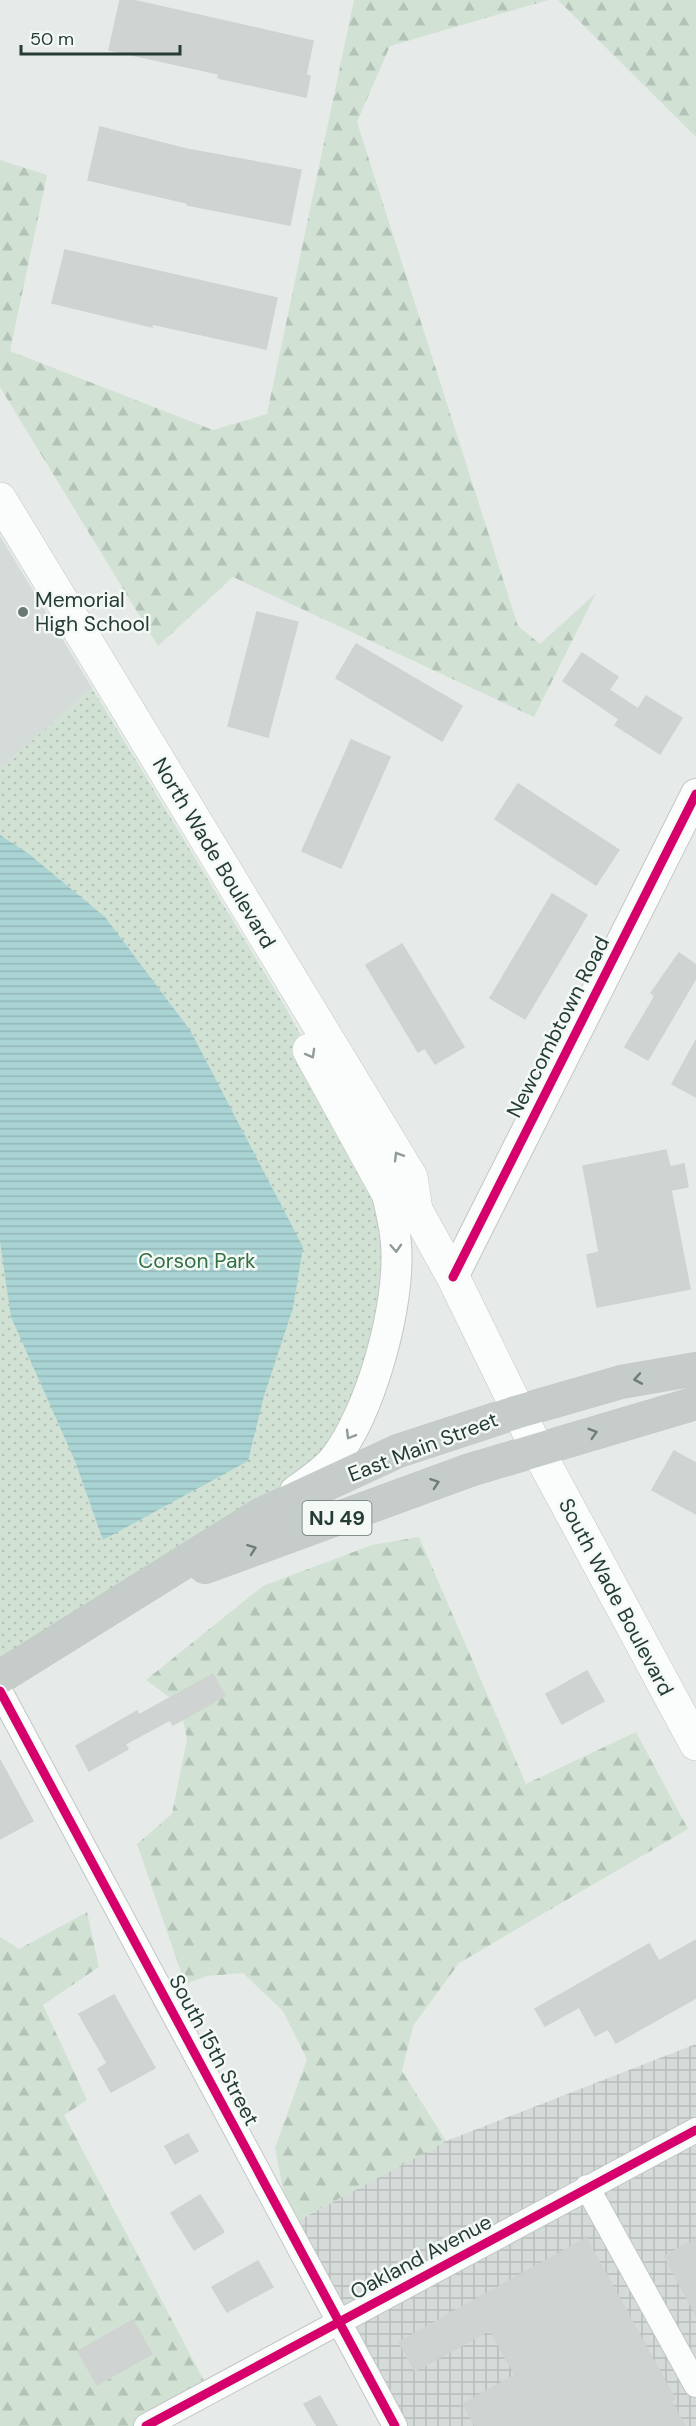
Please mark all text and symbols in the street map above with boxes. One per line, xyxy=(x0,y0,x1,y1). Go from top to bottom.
scale bar xyxy=(21,18,180,56)
text: 50 m xyxy=(30,27,74,51)
place label: Memorial High School xyxy=(35,586,150,638)
marker: Memorial High School xyxy=(16,605,30,619)
street label: North Wade Boulevard xyxy=(146,752,282,954)
street label: Newcombtown Road xyxy=(500,932,616,1122)
one-way arrow xyxy=(304,1048,315,1059)
one-way arrow xyxy=(394,1152,405,1162)
one-way arrow xyxy=(389,1243,402,1252)
park label: Corson Park xyxy=(138,1247,256,1275)
one-way arrow xyxy=(634,1373,643,1385)
street label: East Main Street xyxy=(344,1406,502,1488)
one-way arrow xyxy=(587,1428,598,1440)
one-way arrow xyxy=(346,1429,357,1439)
one-way arrow xyxy=(430,1477,440,1490)
street label: South Wade Boulevard xyxy=(552,1493,680,1701)
road number: NJ 49 xyxy=(302,1501,372,1535)
one-way arrow xyxy=(246,1544,257,1556)
street label: South 15th Street xyxy=(162,1970,266,2130)
street label: Oakland Avenue xyxy=(345,2208,497,2306)

